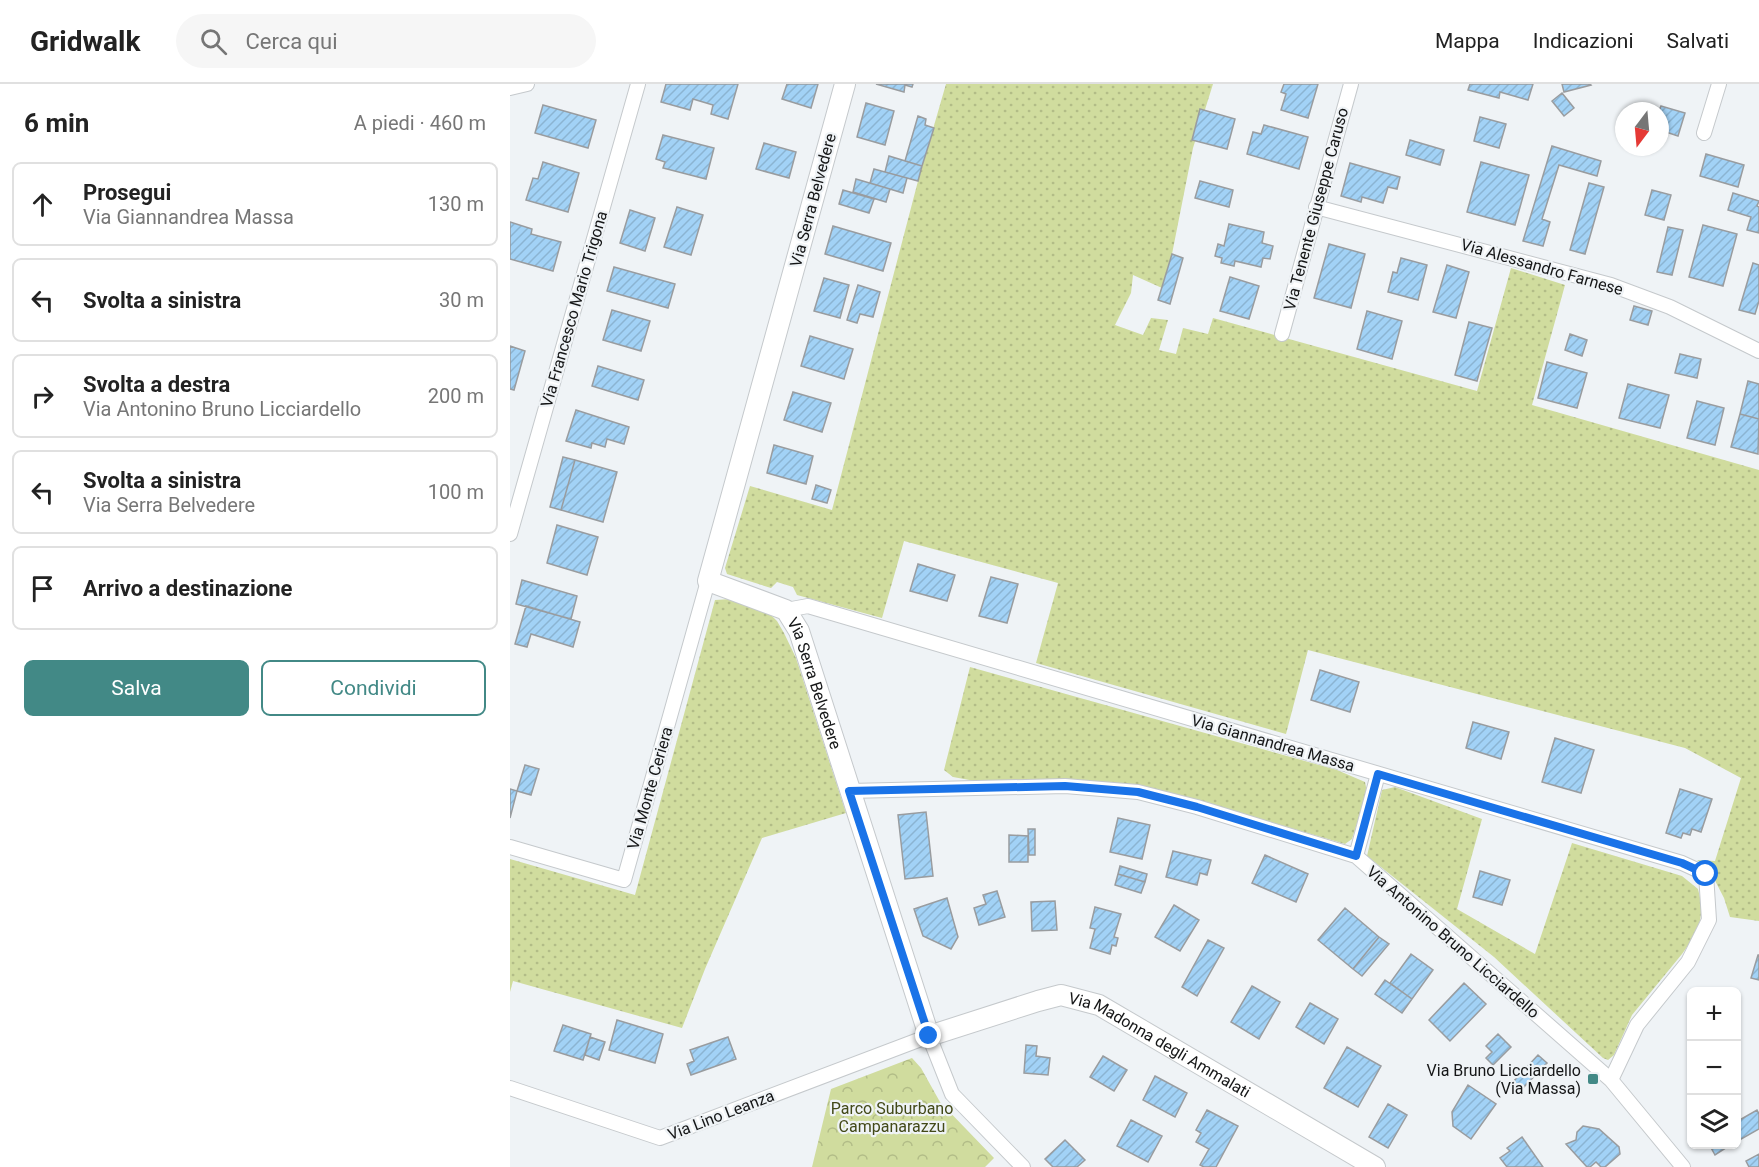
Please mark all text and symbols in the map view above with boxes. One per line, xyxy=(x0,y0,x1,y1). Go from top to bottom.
search box xyxy=(176,14,596,68)
text: Gridwalk xyxy=(30,25,140,58)
icon: search xyxy=(197,25,230,58)
text: Cerca qui xyxy=(245,29,338,54)
text: Mappa xyxy=(1435,29,1500,53)
text: Indicazioni xyxy=(1533,29,1634,53)
text: Salvati xyxy=(1667,29,1729,53)
north arrow xyxy=(1615,102,1669,156)
street label: Via Tenente Giuseppe Caruso xyxy=(1280,106,1352,312)
text: 6 min xyxy=(24,108,89,138)
text: A piedi · 460 m xyxy=(354,111,486,135)
street label: Via Serra Belvedere xyxy=(786,131,840,269)
text: Prosegui xyxy=(83,180,171,205)
icon: ahead xyxy=(26,188,59,221)
text: 130 m xyxy=(428,192,484,216)
text: Via Giannandrea Massa xyxy=(83,205,294,229)
street label: Via Francesco Mario Trigona xyxy=(537,209,611,409)
street label: Via Alessandro Farnese xyxy=(1459,235,1625,299)
icon: left xyxy=(26,284,59,317)
text: Svolta a sinistra xyxy=(83,288,241,313)
text: 30 m xyxy=(439,288,484,312)
text: Svolta a destra xyxy=(83,372,230,397)
icon: right xyxy=(26,380,59,413)
text: 200 m xyxy=(428,384,484,408)
text: Via Antonino Bruno Licciardello xyxy=(83,397,361,421)
text: Svolta a sinistra xyxy=(83,468,241,493)
icon: left xyxy=(26,476,59,509)
text: 100 m xyxy=(428,480,484,504)
text: Via Serra Belvedere xyxy=(83,493,255,517)
icon: arrive xyxy=(26,572,59,605)
text: Arrivo a destinazione xyxy=(83,576,292,601)
street label: Via Serra Belvedere xyxy=(783,614,846,751)
button: Salva xyxy=(24,660,249,716)
button: Condividi xyxy=(261,660,486,716)
street label: Via Giannandrea Massa xyxy=(1189,711,1357,775)
street label: Via Monte Ceriera xyxy=(623,724,677,852)
route start xyxy=(1692,860,1718,886)
street label: Via Antonino Bruno Licciardello xyxy=(1363,862,1543,1022)
map controls xyxy=(1687,987,1741,1149)
button: + xyxy=(1687,987,1741,1041)
street label: Via Madonna degli Ammalati xyxy=(1067,988,1254,1101)
route end xyxy=(915,1022,941,1048)
button: − xyxy=(1687,1041,1741,1095)
place label: Via Bruno Licciardello (Via Massa) xyxy=(1427,1061,1581,1098)
marker: Via Bruno Licciardello (Via Massa) xyxy=(1586,1072,1600,1086)
street label: Via Lino Leanza xyxy=(665,1086,777,1144)
button: layers xyxy=(1687,1095,1741,1149)
park label: Parco Suburbano Campanarazzu xyxy=(831,1099,953,1136)

